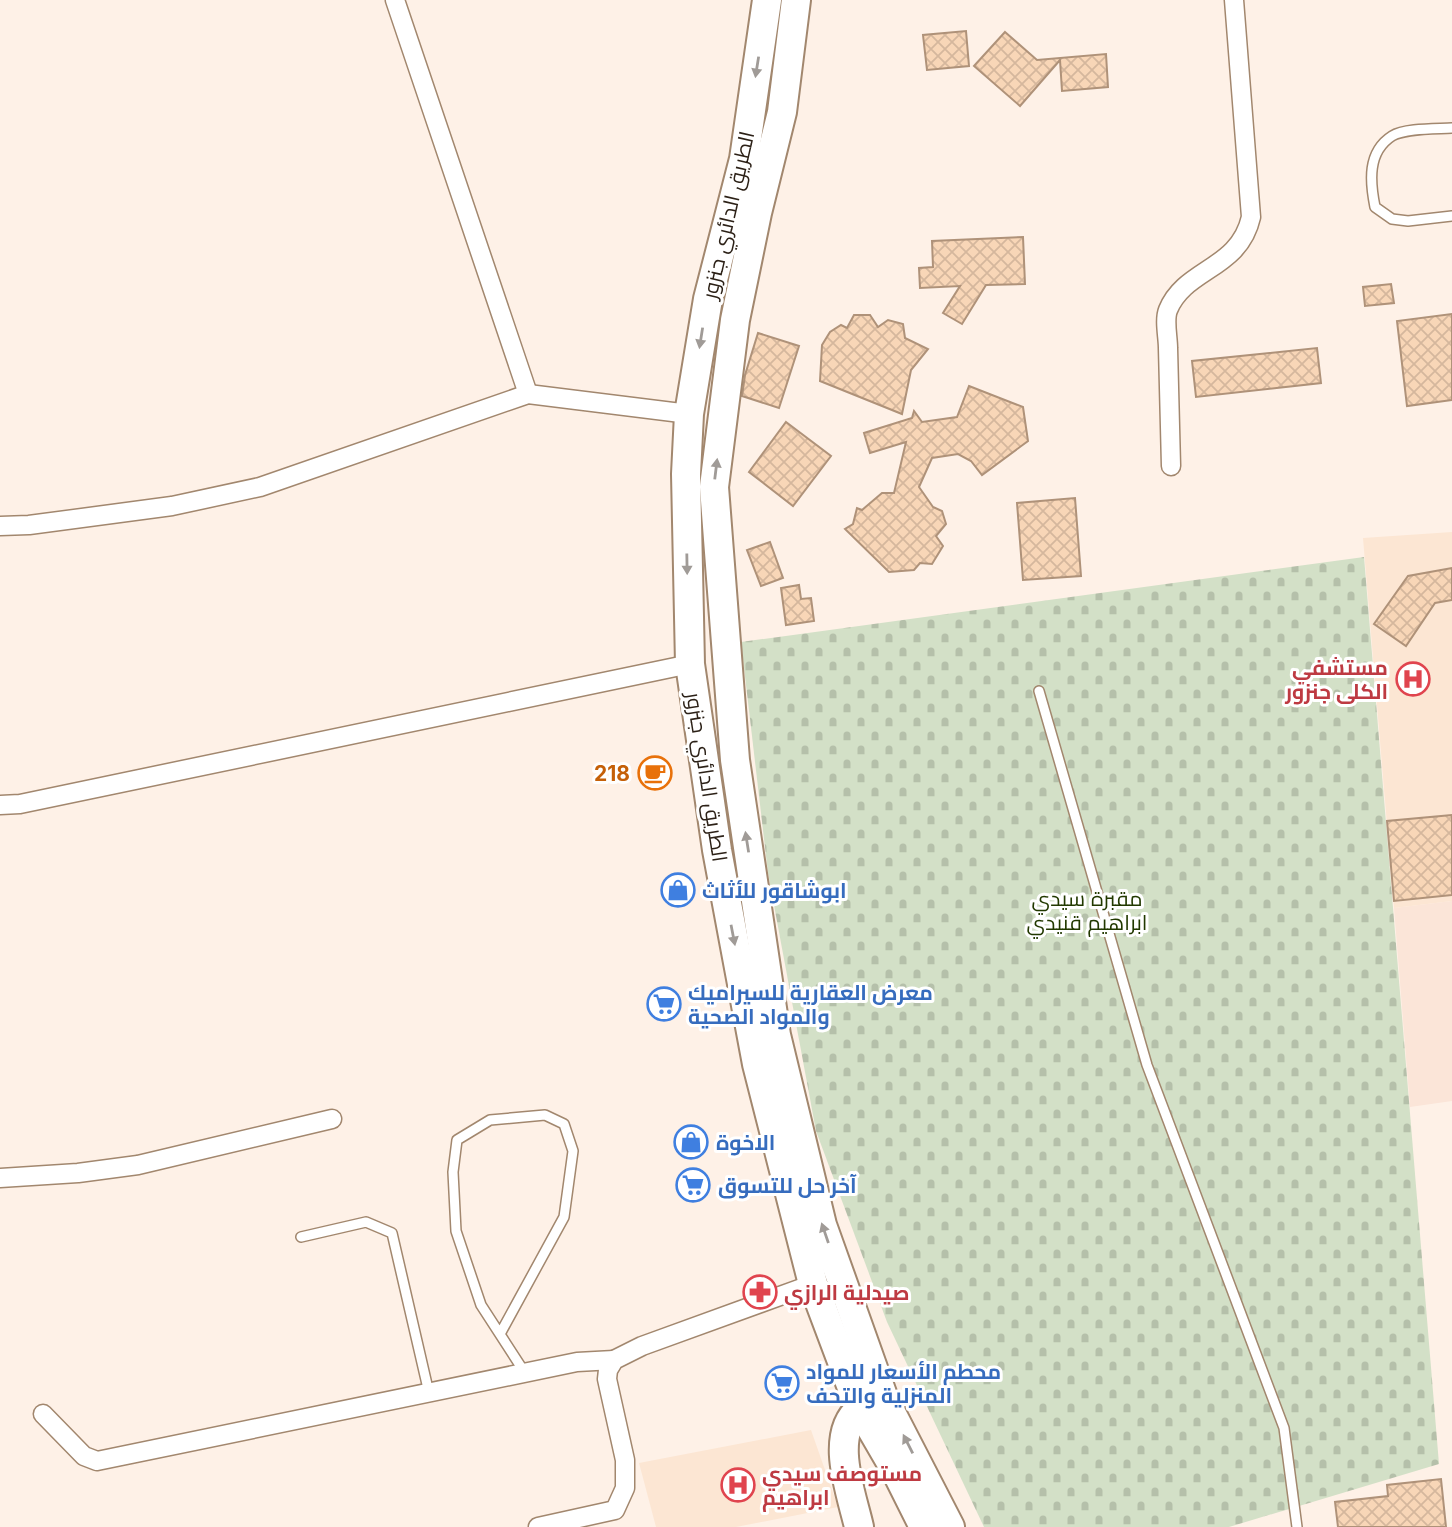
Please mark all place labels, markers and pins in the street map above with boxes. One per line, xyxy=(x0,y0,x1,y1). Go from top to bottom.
place label: مستشفي الكلى جنزور xyxy=(1284,655,1388,705)
hospital icon: مستشفي الكلى جنزور xyxy=(1394,660,1432,698)
cafe icon: 218 xyxy=(636,754,674,792)
place label: 218 xyxy=(594,761,630,786)
shop icon: ابوشاقور للأثاث xyxy=(659,871,697,909)
place label: ابوشاقور للأثاث xyxy=(702,878,847,904)
place label: معرض العقارية للسيراميك والمواد الصحية xyxy=(688,980,933,1030)
supermarket icon: معرض العقارية للسيراميك والمواد الصحية xyxy=(645,985,683,1023)
shop icon: الاخوة xyxy=(672,1123,710,1161)
place label: الاخوة xyxy=(716,1130,775,1156)
supermarket icon: آخر حل للتسوق xyxy=(674,1166,712,1204)
place label: آخر حل للتسوق xyxy=(718,1173,857,1199)
pharmacy icon: صيدلية الرازي xyxy=(741,1273,779,1311)
place label: صيدلية الرازي xyxy=(784,1280,910,1310)
place label: محطم الأسعار للمواد المنزلية والتحف xyxy=(806,1359,1001,1409)
supermarket icon: محطم الأسعار للمواد المنزلية والتحف xyxy=(763,1364,801,1402)
place label: مستوصف سيدي ابراهيم xyxy=(762,1461,922,1512)
hospital icon: مستوصف سيدي ابراهيم xyxy=(719,1466,757,1504)

